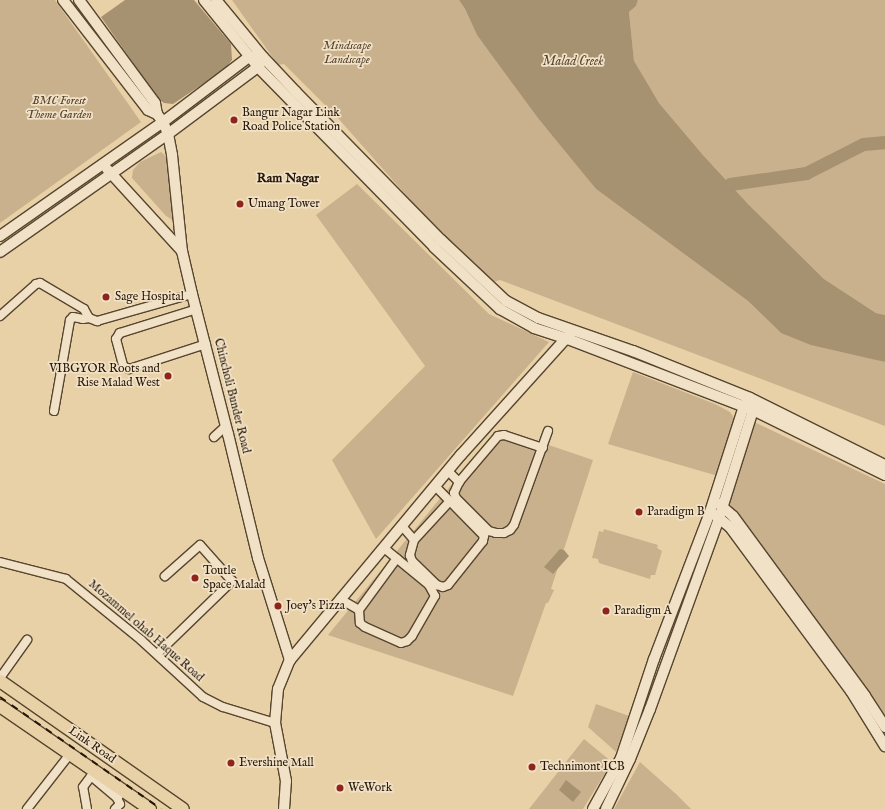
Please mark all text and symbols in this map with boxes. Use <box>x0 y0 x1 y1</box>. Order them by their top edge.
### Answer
park label: Mindscape Landscape <box>323 39 371 67</box>
water label: Malad Creek <box>542 54 604 70</box>
park label: BMC Forest Theme Garden <box>26 94 92 122</box>
place label: Bangur Nagar Link Road Police Station <box>242 106 340 134</box>
marker: Bangur Nagar Link Road Police Station <box>229 115 239 125</box>
district label: Ram Nagar <box>257 171 319 187</box>
place label: Umang Tower <box>248 197 320 211</box>
marker: Umang Tower <box>235 199 245 209</box>
place label: Sage Hospital <box>115 290 184 304</box>
marker: Sage Hospital <box>100 291 112 303</box>
street label: Chincholi Bunder Road <box>211 337 253 455</box>
place label: VIBGYOR Roots and Rise Malad West <box>49 362 160 390</box>
marker: VIBGYOR Roots and Rise Malad West <box>163 371 173 381</box>
place label: Paradigm B <box>647 505 705 519</box>
marker: Paradigm B <box>634 507 644 517</box>
place label: Toutle Space Malad <box>203 564 265 592</box>
marker: Toutle Space Malad <box>190 573 200 583</box>
street label: Mozammel ohab Haque Road <box>85 577 207 685</box>
place label: Joey's Pizza <box>286 599 345 613</box>
marker: Joey's Pizza <box>273 601 283 611</box>
place label: Paradigm A <box>614 604 672 618</box>
marker: Paradigm A <box>601 606 611 616</box>
street label: Link Road <box>66 724 118 766</box>
place label: Evershine Mall <box>239 756 314 770</box>
marker: Evershine Mall <box>226 758 236 768</box>
place label: Technimont ICB <box>540 760 625 774</box>
marker: Technimont ICB <box>527 762 537 772</box>
place label: WeWork <box>348 781 392 795</box>
marker: WeWork <box>335 783 345 793</box>

